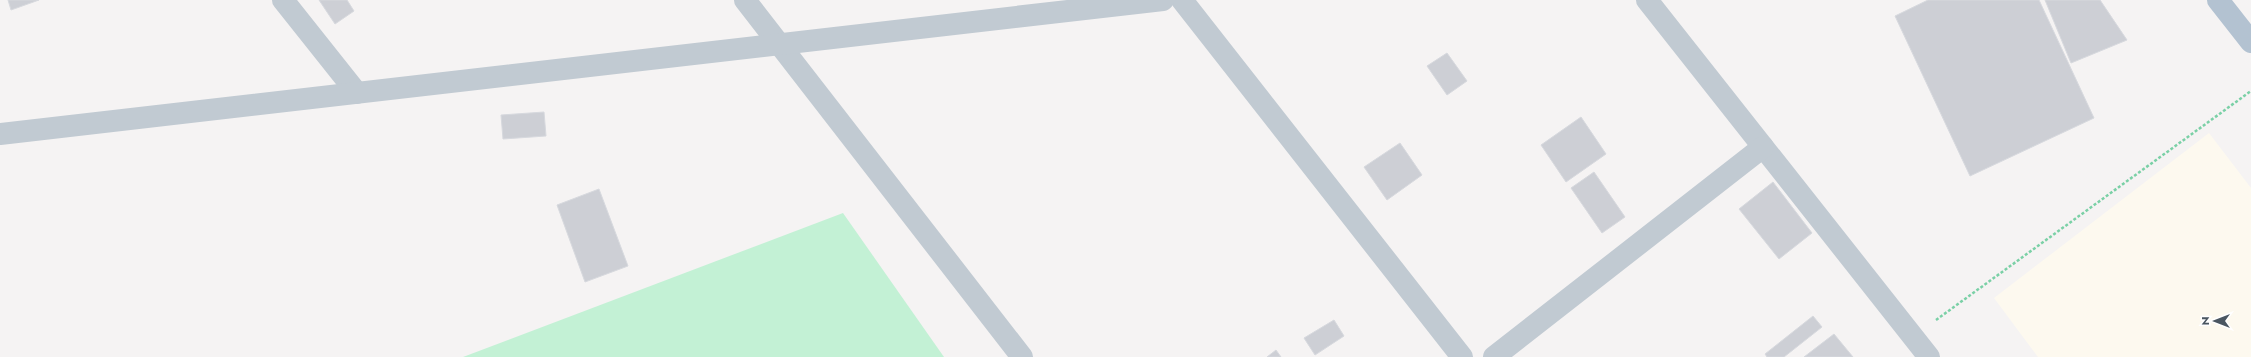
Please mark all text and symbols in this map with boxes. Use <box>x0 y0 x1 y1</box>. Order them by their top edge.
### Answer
north arrow <box>2195 301 2235 341</box>
text: N <box>2197 317 2213 325</box>

